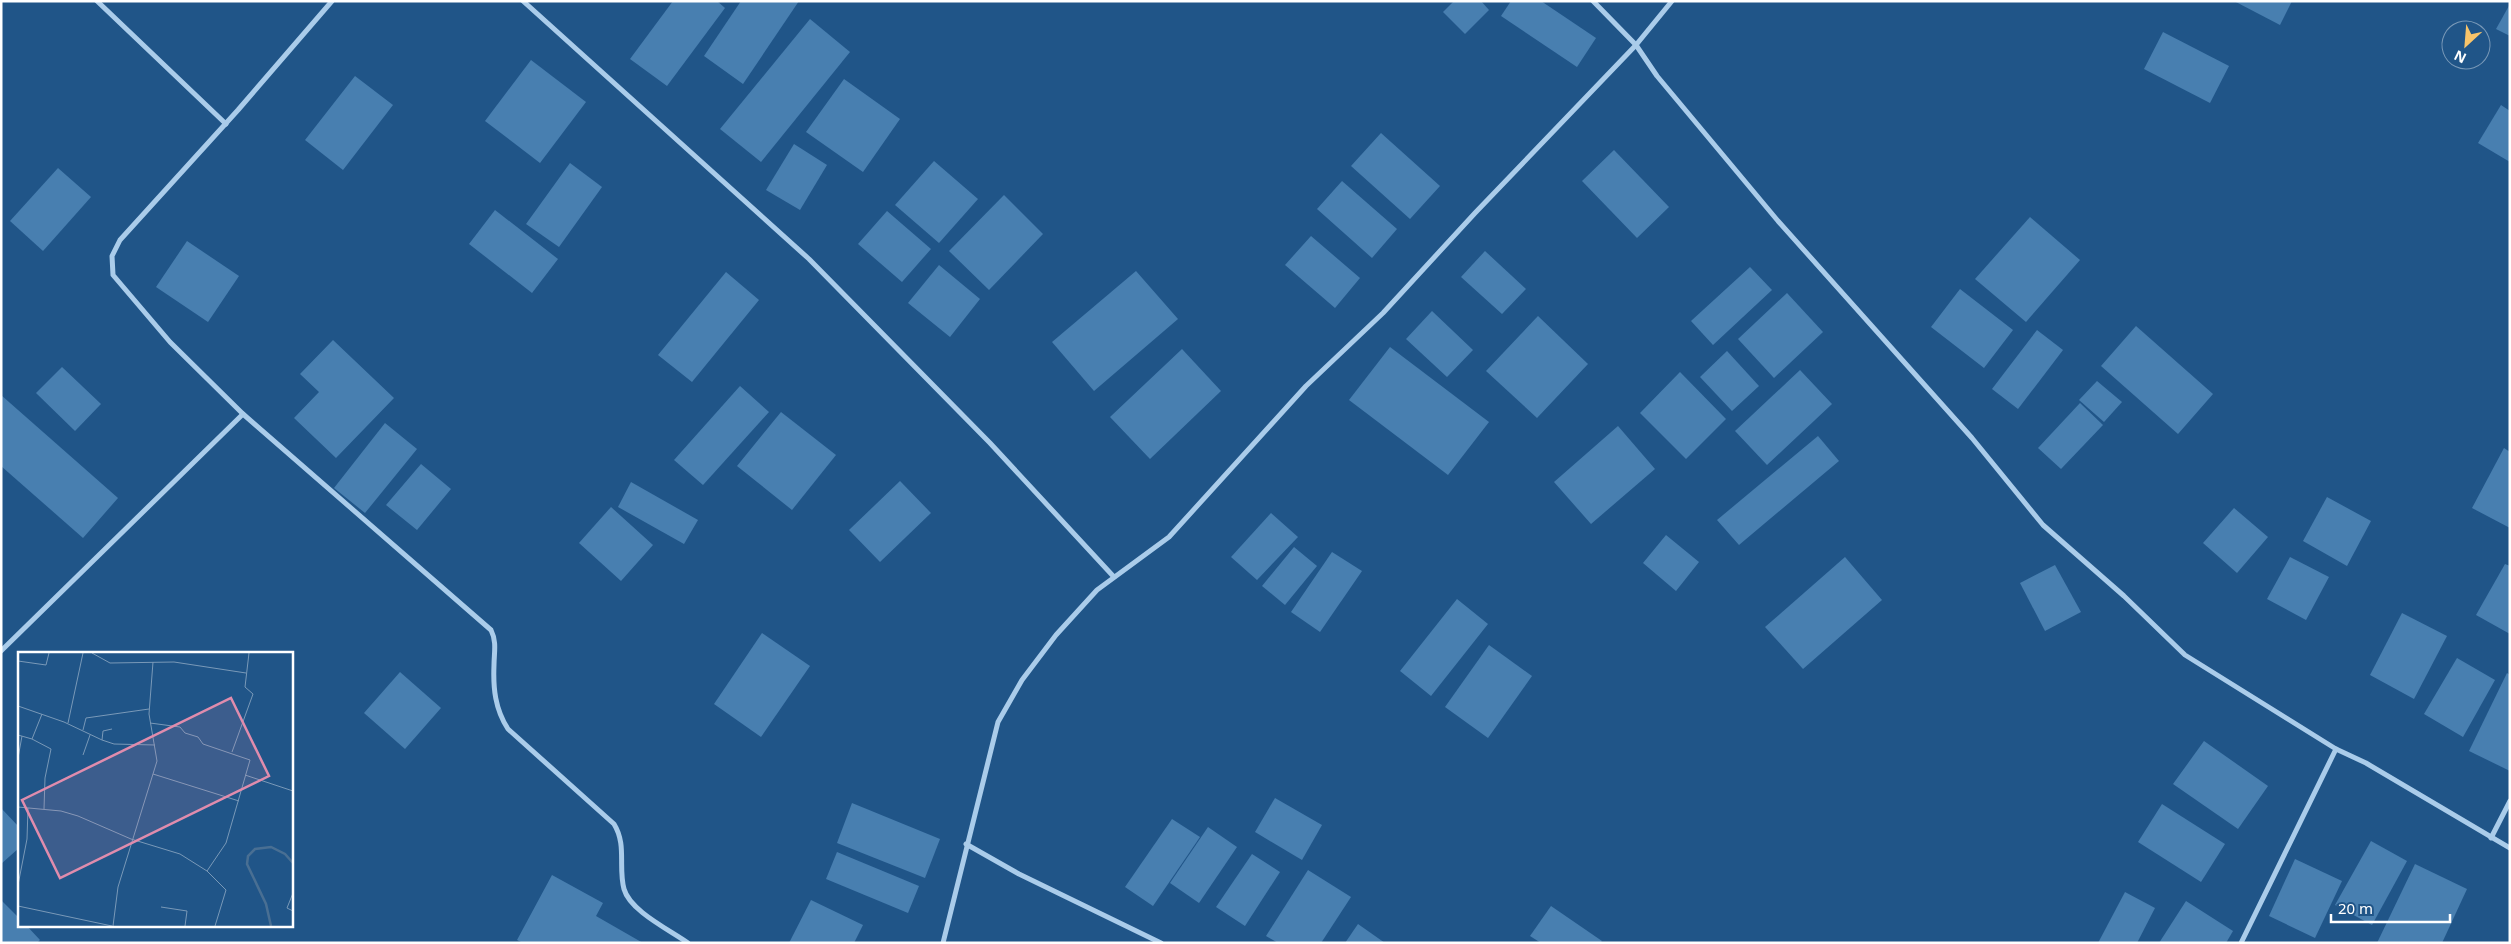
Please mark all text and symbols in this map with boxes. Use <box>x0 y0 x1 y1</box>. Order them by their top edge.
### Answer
north arrow <box>2441 20 2491 70</box>
text: N <box>2451 46 2469 68</box>
inset map <box>18 652 292 926</box>
scale bar <box>2331 892 2450 924</box>
text: 20 m <box>2338 898 2373 918</box>

